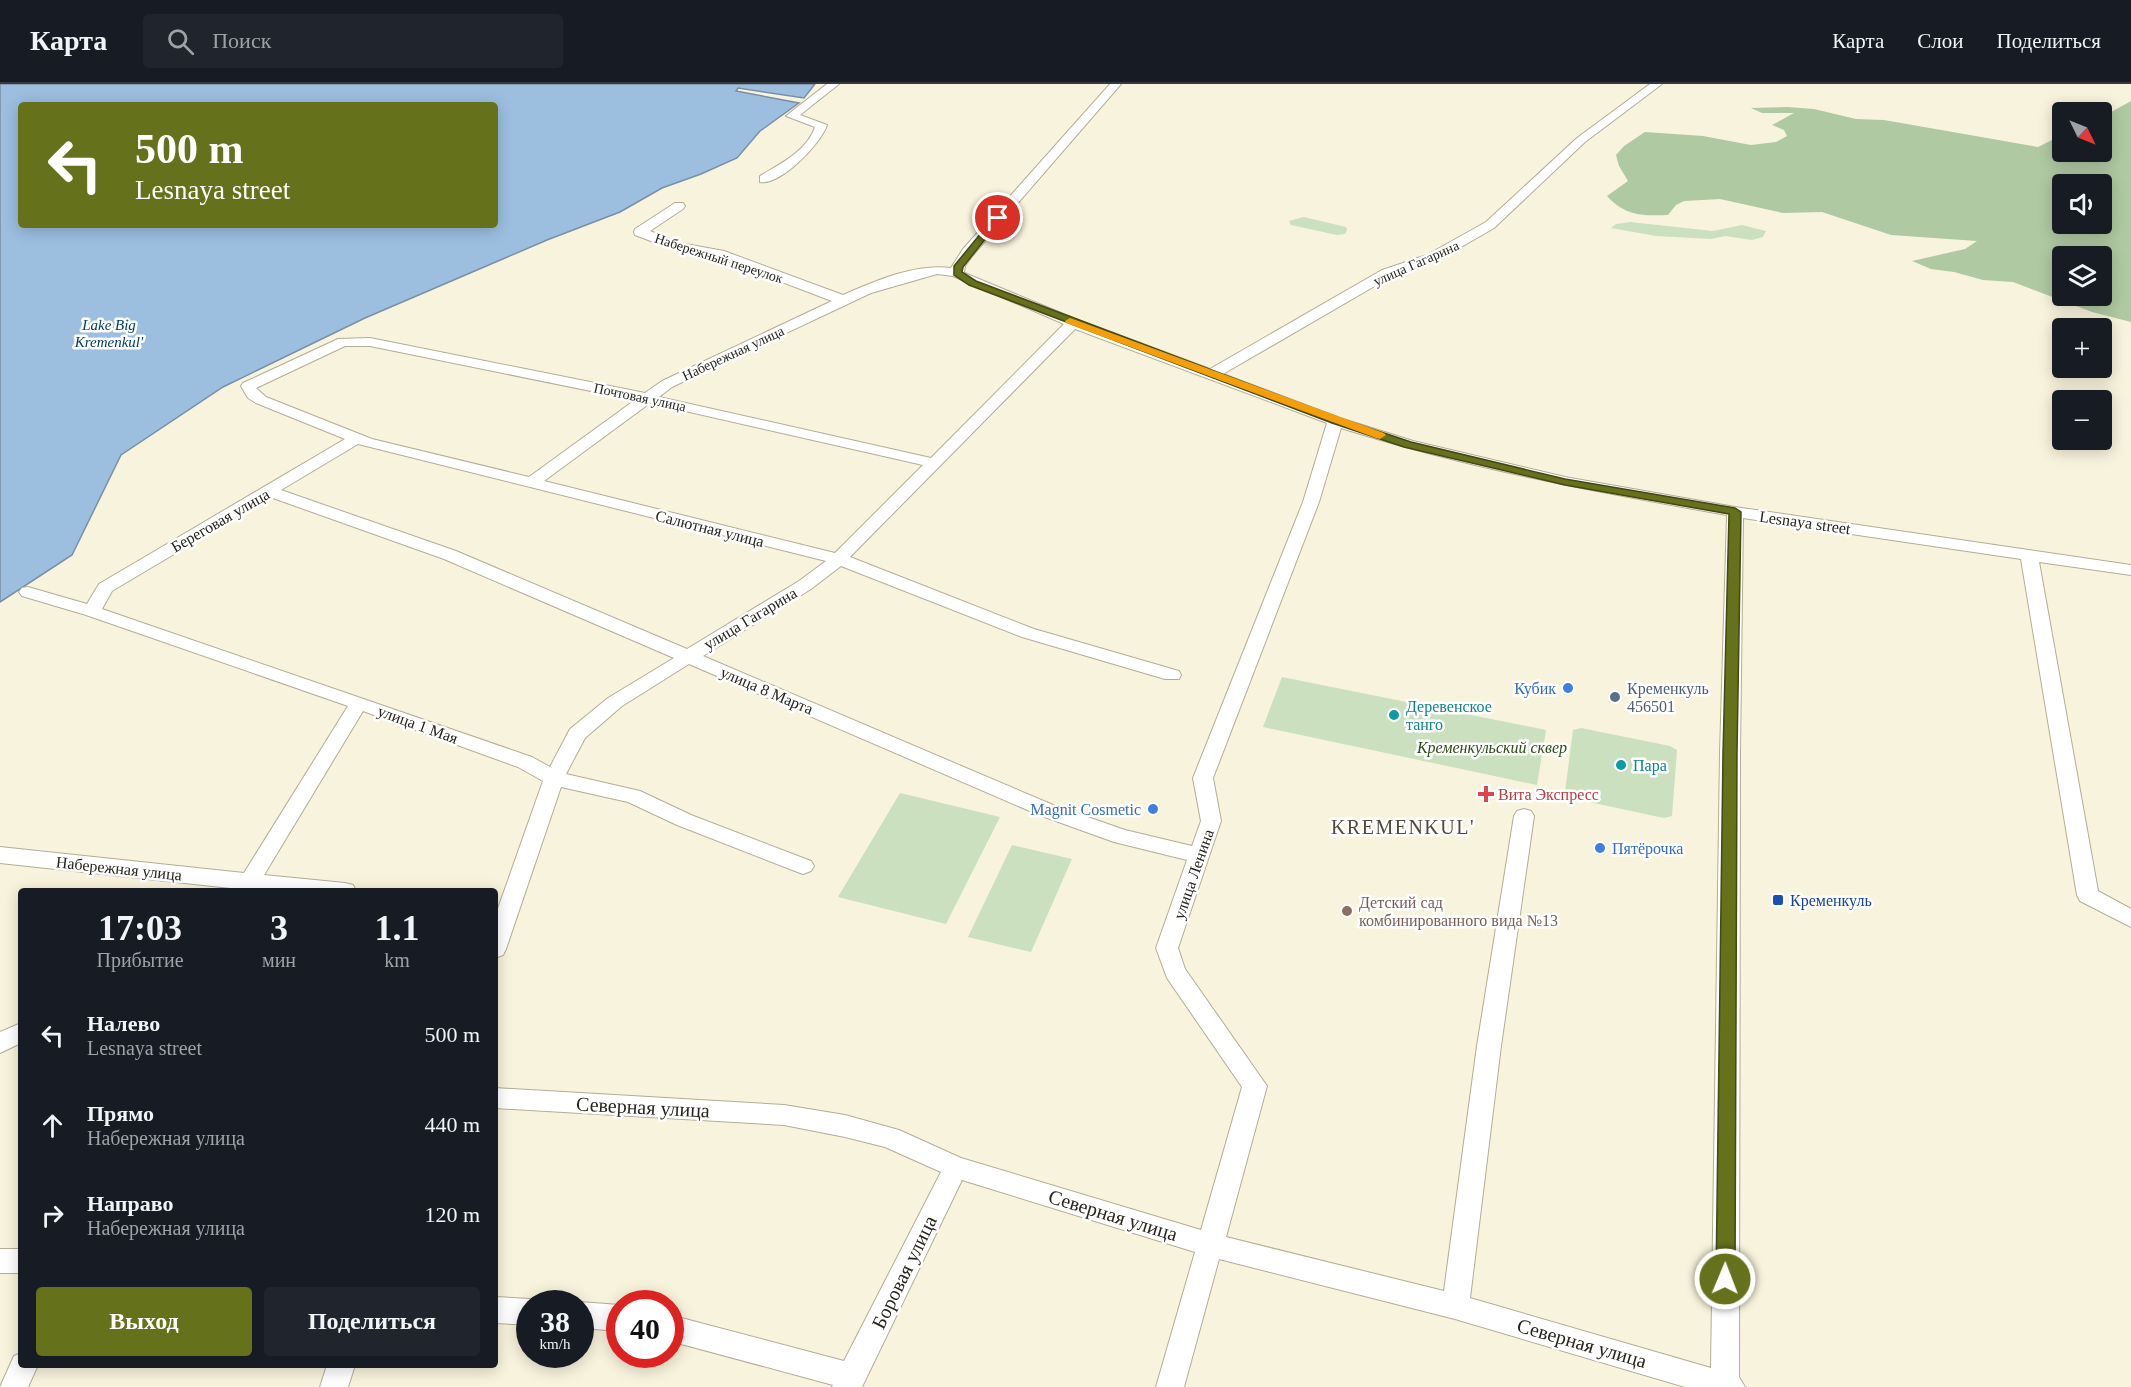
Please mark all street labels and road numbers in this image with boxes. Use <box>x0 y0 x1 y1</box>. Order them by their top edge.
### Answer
street label: Набережный переулок <box>653 231 785 286</box>
street label: улица Гагарина <box>1371 238 1462 289</box>
street label: Набережная улица <box>680 323 787 384</box>
street label: Почтовая улица <box>592 380 688 415</box>
street label: Береговая улица <box>168 485 273 556</box>
street label: Салютная улица <box>654 507 766 551</box>
street label: Lesnaya street <box>1758 508 1852 538</box>
street label: улица Гагарина <box>701 584 800 654</box>
street label: улица 8 Марта <box>718 663 816 719</box>
street label: улица 1 Мая <box>375 702 461 748</box>
street label: улица Ленина <box>1170 827 1218 922</box>
street label: Набережная улица <box>55 853 183 885</box>
street label: Северная улица <box>576 1093 711 1122</box>
street label: Северная улица <box>1046 1185 1180 1246</box>
street label: Боровая улица <box>867 1212 942 1333</box>
street label: Северная улица <box>1514 1314 1649 1373</box>

